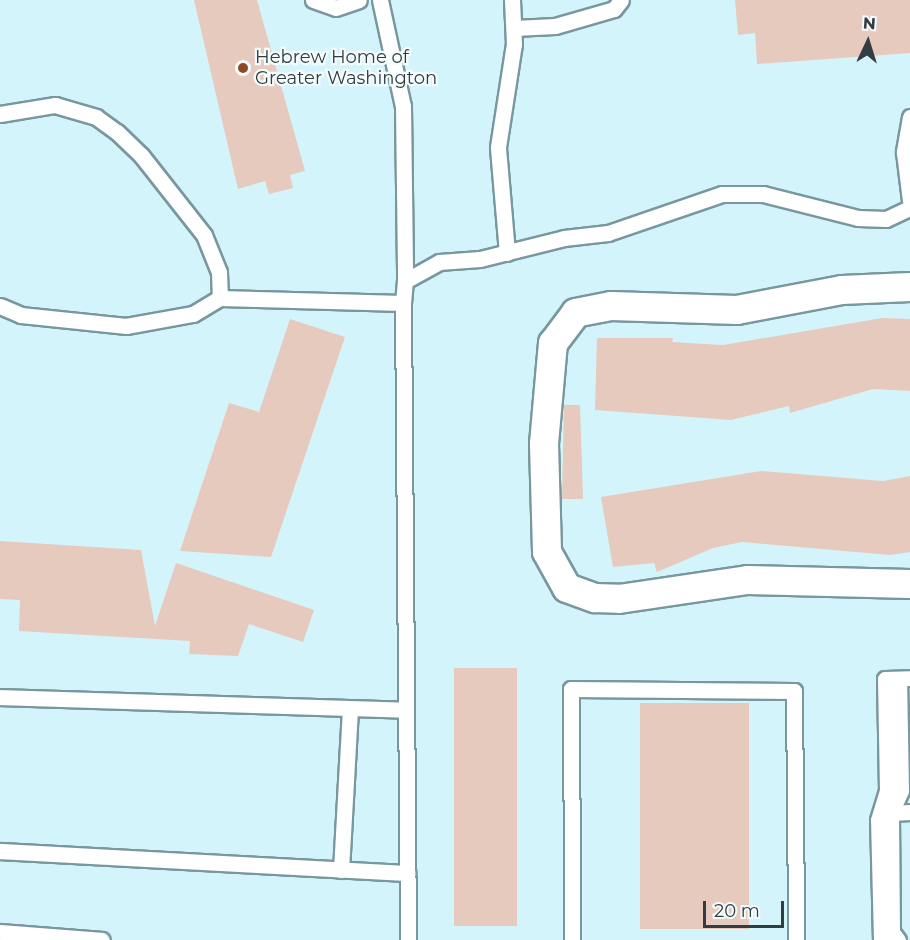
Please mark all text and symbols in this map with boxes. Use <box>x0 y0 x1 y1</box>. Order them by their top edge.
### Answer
north arrow <box>838 12 898 72</box>
text: N <box>862 14 876 33</box>
place label: Hebrew Home of Greater Washington <box>255 47 437 90</box>
marker: Hebrew Home of Greater Washington <box>236 61 250 75</box>
scale bar <box>706 889 787 927</box>
text: 20 m <box>714 900 760 922</box>

